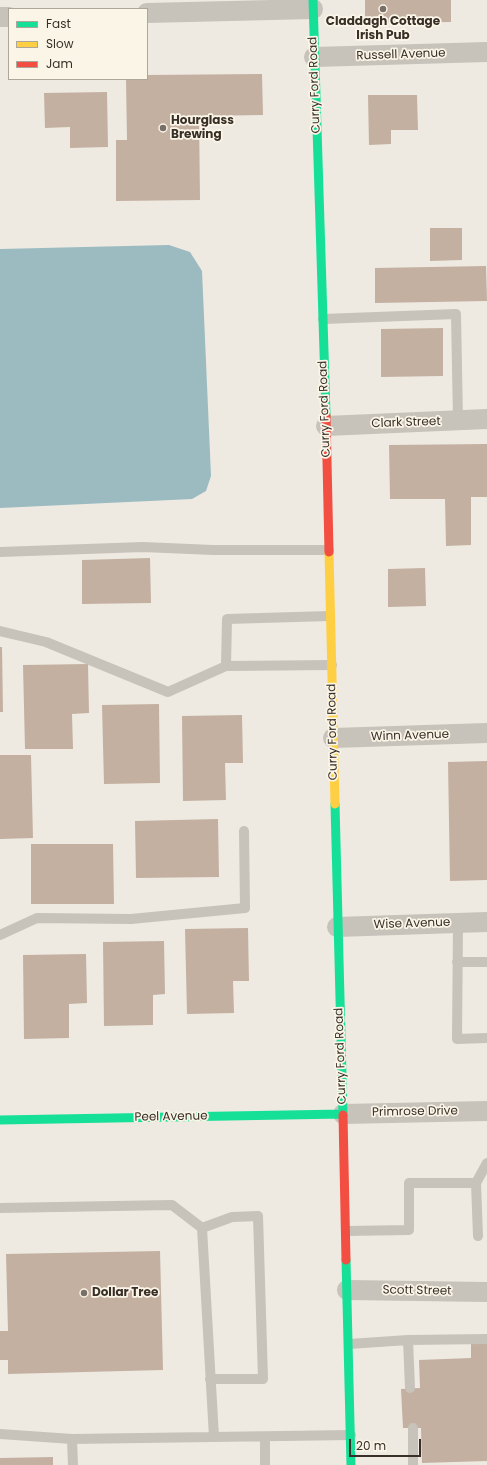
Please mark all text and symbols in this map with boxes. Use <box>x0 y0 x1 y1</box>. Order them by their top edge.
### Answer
marker: Claddagh Cottage Irish Pub <box>378 4 388 14</box>
legend <box>8 8 148 80</box>
text: Fast <box>46 15 71 32</box>
place label: Claddagh Cottage Irish Pub <box>326 15 440 43</box>
text: Slow <box>46 35 74 52</box>
street label: Curry Ford Road <box>306 36 324 134</box>
street label: Russell Avenue <box>356 46 446 64</box>
text: Jam <box>46 55 73 72</box>
place label: Hourglass Brewing <box>171 114 234 142</box>
marker: Hourglass Brewing <box>158 123 168 133</box>
street label: Curry Ford Road <box>316 360 334 458</box>
street label: Clark Street <box>371 415 441 431</box>
street label: Curry Ford Road <box>325 684 341 780</box>
street label: Winn Avenue <box>371 727 449 745</box>
street label: Wise Avenue <box>373 915 451 933</box>
street label: Curry Ford Road <box>332 1007 350 1105</box>
street label: Primrose Drive <box>372 1104 458 1120</box>
street label: Peel Avenue <box>134 1109 208 1125</box>
street label: Scott Street <box>382 1283 452 1299</box>
place label: Dollar Tree <box>92 1286 158 1300</box>
marker: Dollar Tree <box>79 1288 89 1298</box>
scale bar <box>351 1431 423 1457</box>
text: 20 m <box>356 1437 386 1454</box>

